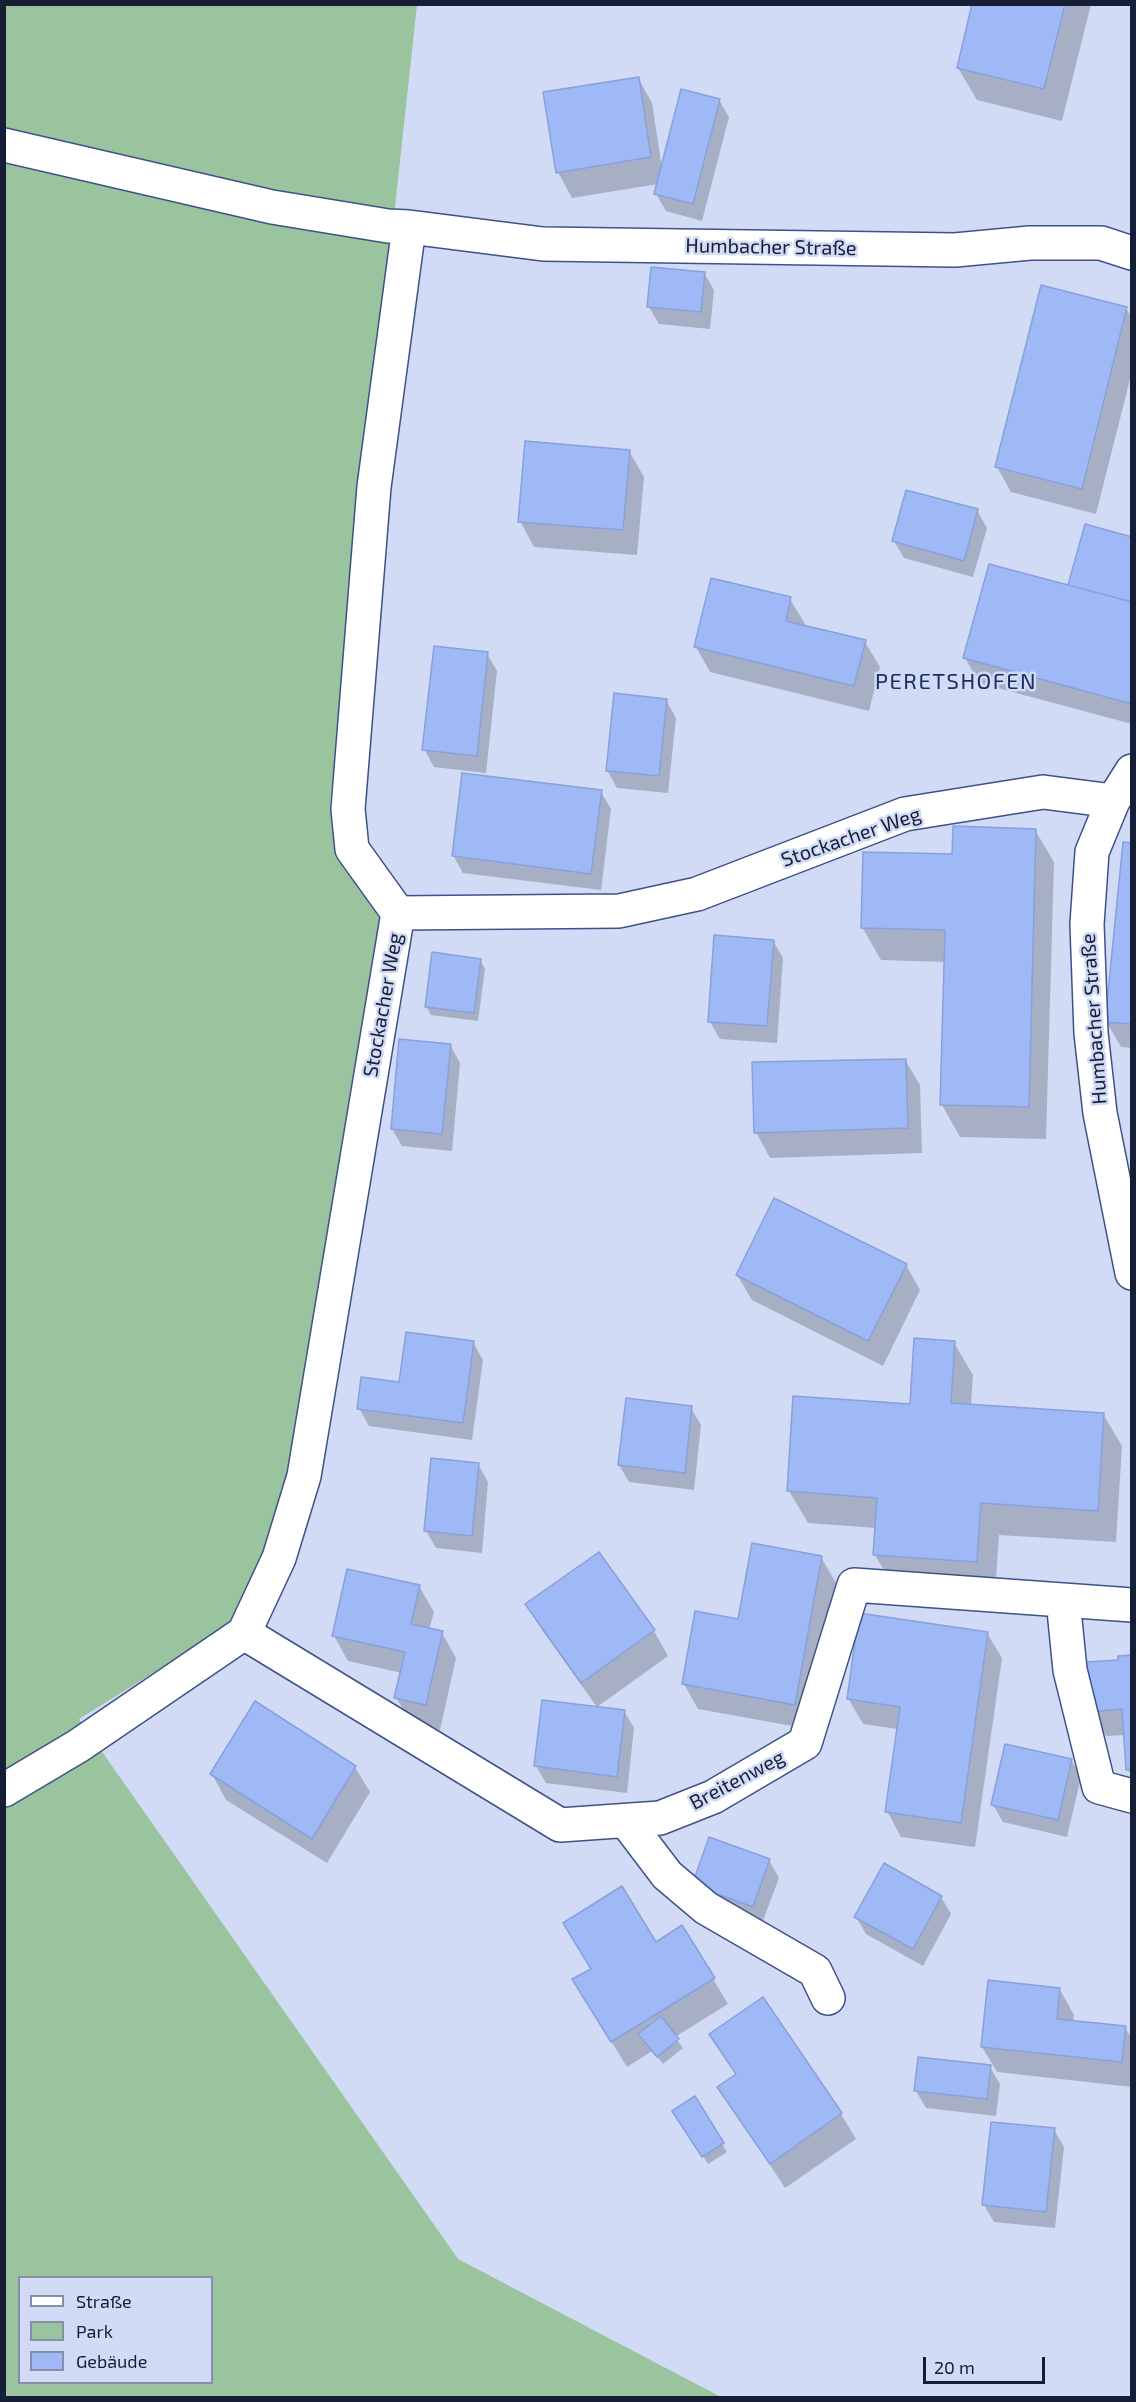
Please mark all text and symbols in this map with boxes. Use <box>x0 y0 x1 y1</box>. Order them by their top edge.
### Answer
street label: Humbacher Straße <box>685 234 857 260</box>
district label: PERETSHOFEN <box>875 669 1037 695</box>
street label: Stockacher Weg <box>778 802 924 872</box>
street label: Stockacher Weg <box>358 931 408 1079</box>
street label: Humbacher Straße <box>1076 933 1112 1105</box>
street label: Breitenweg <box>685 1745 789 1815</box>
legend <box>18 2276 213 2384</box>
text: Straße <box>76 2290 132 2312</box>
text: Park <box>76 2320 113 2342</box>
scale bar <box>926 2345 1048 2383</box>
text: Gebäude <box>76 2350 147 2372</box>
text: 20 m <box>934 2356 975 2378</box>

